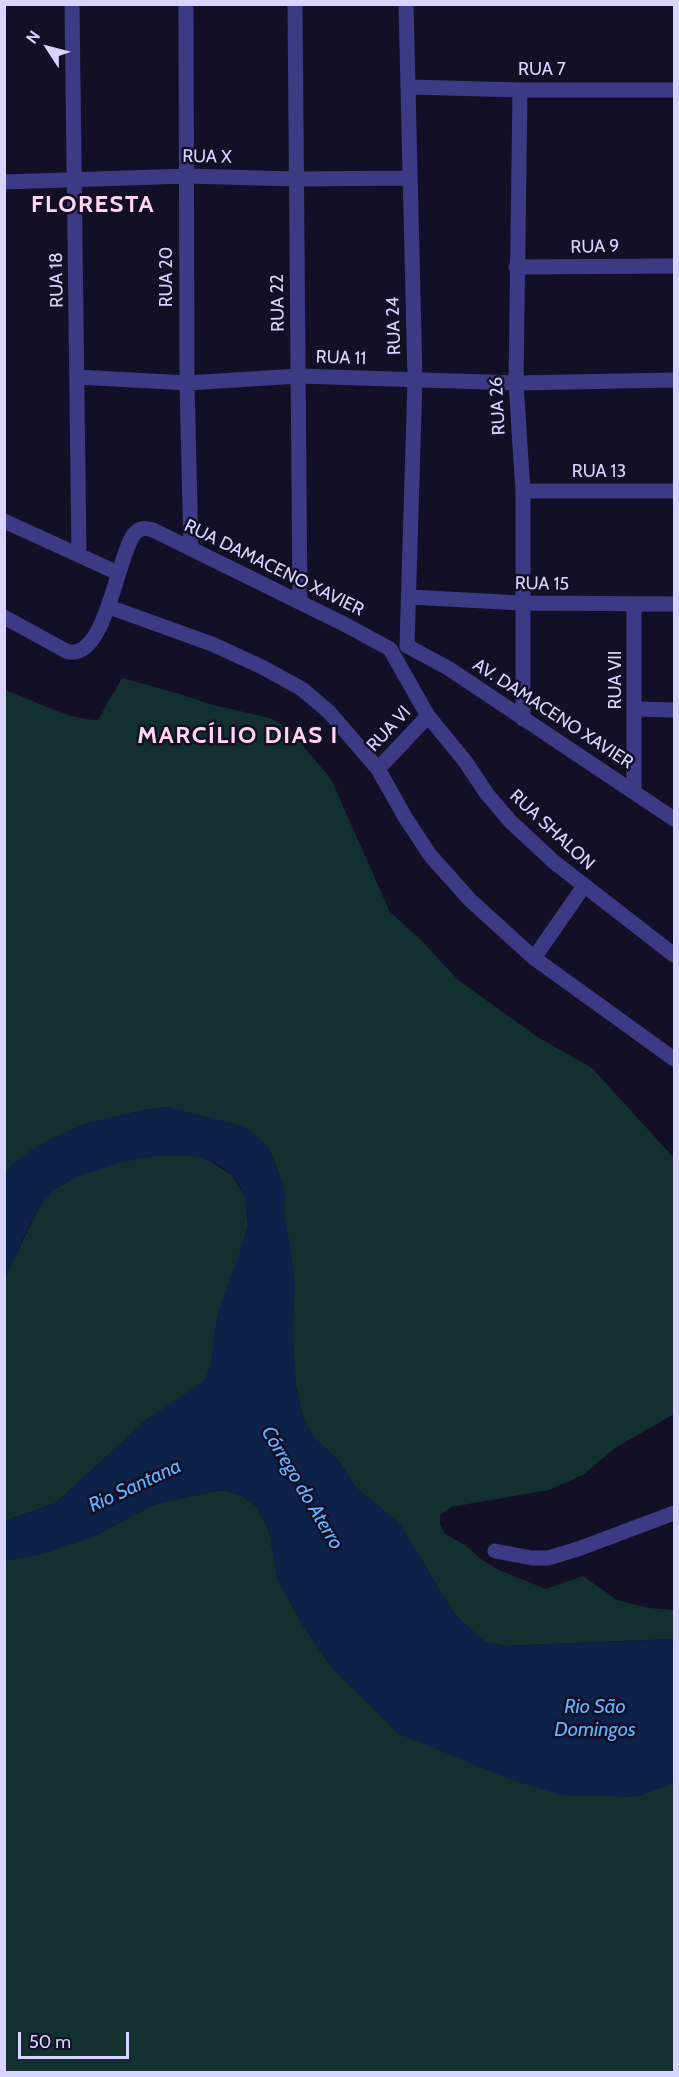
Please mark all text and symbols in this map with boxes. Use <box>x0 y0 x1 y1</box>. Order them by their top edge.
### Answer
north arrow <box>18 18 78 78</box>
text: N <box>22 27 44 47</box>
street label: RUA 7 <box>518 59 566 81</box>
street label: RUA X <box>182 146 232 168</box>
district label: FLORESTA <box>31 191 155 219</box>
street label: RUA 9 <box>570 236 620 258</box>
street label: RUA 20 <box>156 247 178 307</box>
street label: RUA 18 <box>46 252 68 308</box>
street label: RUA 22 <box>267 274 289 332</box>
street label: RUA 24 <box>382 296 406 356</box>
street label: RUA 11 <box>315 346 367 370</box>
street label: RUA 26 <box>486 376 510 436</box>
street label: RUA 13 <box>572 461 626 483</box>
street label: RUA DAMACENO XAVIER <box>181 515 367 621</box>
street label: RUA 15 <box>515 573 569 595</box>
street label: RUA VII <box>605 651 627 709</box>
street label: AV. DAMACENO XAVIER <box>469 654 637 774</box>
street label: RUA VI <box>363 702 415 756</box>
district label: MARCÍLIO DIAS I <box>137 722 339 750</box>
street label: RUA SHALON <box>505 785 599 875</box>
water label: Córrego do Aterro <box>256 1422 348 1554</box>
water label: Rio Santana <box>85 1454 185 1518</box>
water label: Rio São Domingos <box>554 1695 636 1742</box>
scale bar <box>21 2020 132 2058</box>
text: 50 m <box>29 2031 71 2053</box>

